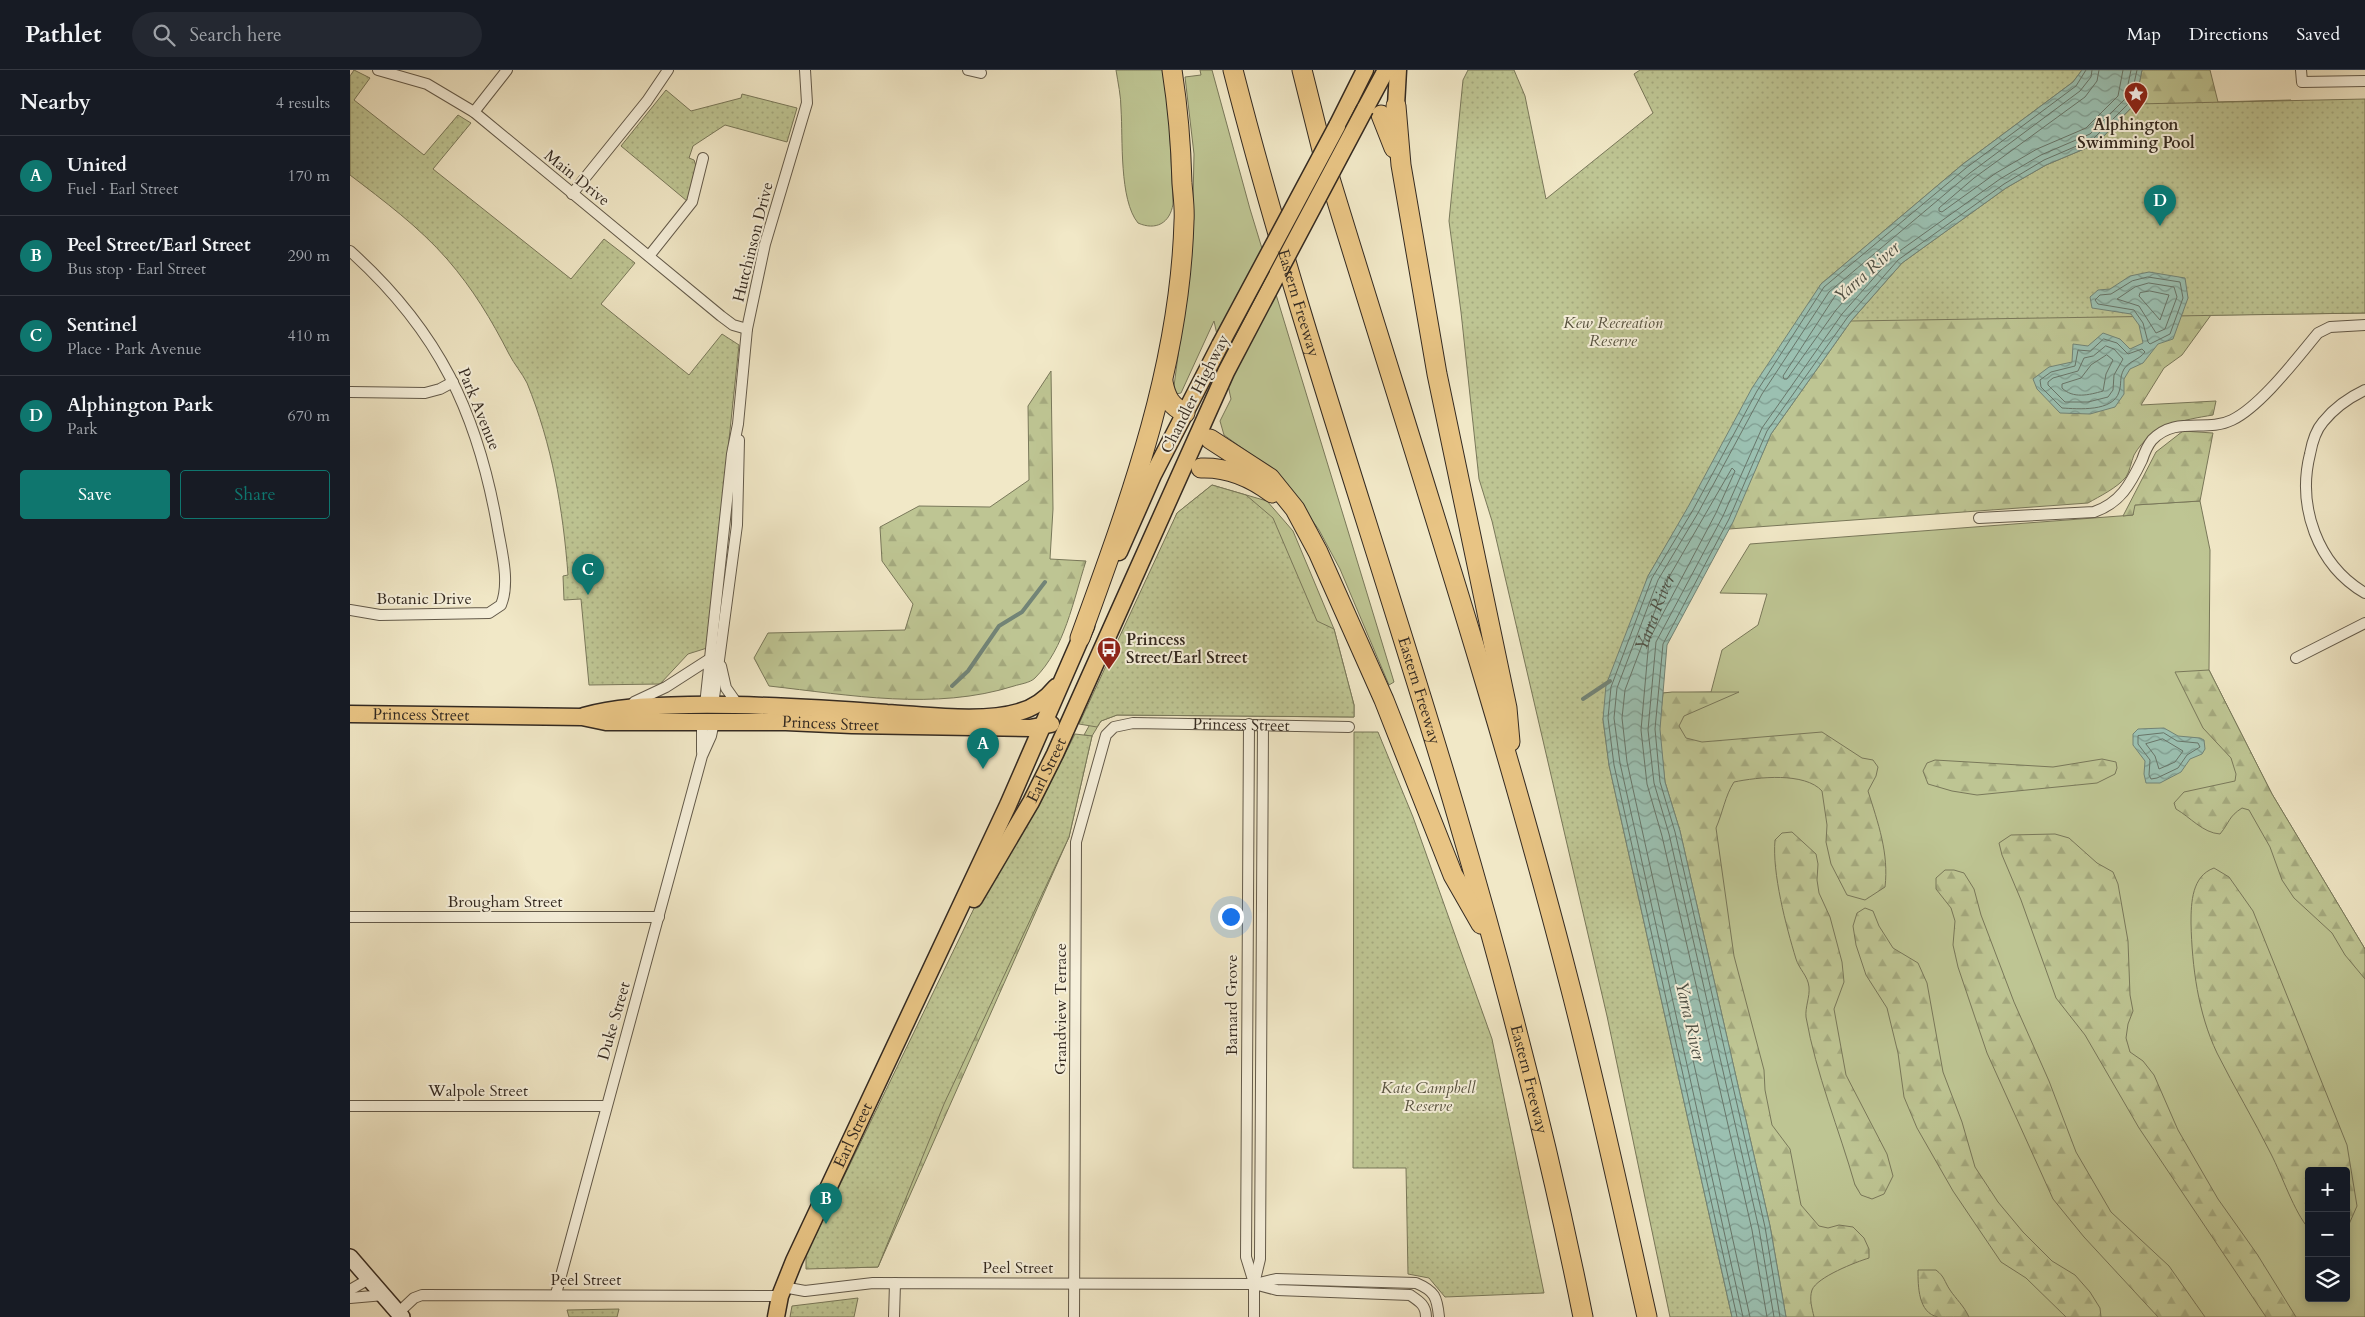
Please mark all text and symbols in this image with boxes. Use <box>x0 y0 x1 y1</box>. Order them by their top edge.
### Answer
search box <box>132 12 482 57</box>
text: Pathlet <box>25 18 102 51</box>
icon: search <box>150 21 178 49</box>
text: Search here <box>190 22 282 48</box>
text: Map <box>2127 22 2161 47</box>
text: Directions <box>2189 22 2268 47</box>
text: Saved <box>2296 22 2340 47</box>
place icon: Alphington Swimming Pool <box>2123 81 2149 115</box>
text: Nearby <box>20 88 91 117</box>
text: 4 results <box>276 92 330 114</box>
place label: Alphington Swimming Pool <box>2077 114 2195 154</box>
street label: Main Drive <box>540 145 614 211</box>
text: United <box>67 152 127 178</box>
text: A <box>30 165 42 187</box>
text: 170 m <box>288 165 330 187</box>
text: Fuel · Earl Street <box>67 178 178 200</box>
street label: Hutchinson Drive <box>727 180 779 304</box>
pin: D <box>2144 185 2176 226</box>
text: Peel Street/Earl Street <box>67 232 251 258</box>
water label: Yarra River <box>1828 235 1906 308</box>
text: B <box>30 245 42 267</box>
text: 290 m <box>288 245 330 267</box>
street label: Eastern Freeway <box>1272 246 1325 360</box>
text: Bus stop · Earl Street <box>67 258 206 280</box>
text: Sentinel <box>67 312 137 338</box>
park label: Kew Recreation Reserve <box>1563 312 1663 352</box>
text: C <box>30 325 42 347</box>
text: 410 m <box>288 325 330 347</box>
street label: Chandler Highway <box>1156 330 1235 457</box>
text: Place · Park Avenue <box>67 338 202 360</box>
street label: Park Avenue <box>453 365 505 453</box>
text: Alphington Park <box>67 392 213 418</box>
text: D <box>29 405 43 427</box>
text: 670 m <box>288 405 330 427</box>
text: Park <box>67 418 98 440</box>
button: Save <box>20 470 170 519</box>
button: Share <box>180 470 330 519</box>
pin: C <box>572 554 604 595</box>
water label: Yarra River <box>1628 568 1682 655</box>
street label: Botanic Drive <box>376 588 472 610</box>
place label: Princess Street/Earl Street <box>1126 629 1248 669</box>
street label: Eastern Freeway <box>1392 634 1446 748</box>
bus stop icon: Princess Street/Earl Street <box>1096 636 1122 670</box>
street label: Princess Street <box>372 703 470 727</box>
street label: Princess Street <box>781 711 879 736</box>
street label: Princess Street <box>1192 713 1290 737</box>
pin: A <box>967 728 999 769</box>
street label: Earl Street <box>1021 734 1072 806</box>
street label: Brougham Street <box>447 891 563 913</box>
your location <box>1218 904 1244 930</box>
street label: Grandview Terrace <box>1050 943 1072 1075</box>
street label: Barnard Grove <box>1221 955 1243 1055</box>
street label: Duke Street <box>592 979 636 1063</box>
water label: Yarra River <box>1669 979 1712 1064</box>
street label: Eastern Freeway <box>1505 1023 1553 1136</box>
park label: Kate Campbell Reserve <box>1381 1077 1476 1117</box>
street label: Walpole Street <box>427 1080 528 1102</box>
street label: Earl Street <box>828 1099 878 1171</box>
map controls <box>2305 1167 2350 1302</box>
button: + <box>2305 1167 2350 1212</box>
pin: B <box>810 1183 842 1224</box>
button: − <box>2305 1212 2350 1257</box>
street label: Peel Street <box>983 1257 1053 1279</box>
button: layers <box>2305 1257 2350 1302</box>
street label: Peel Street <box>551 1269 621 1291</box>

